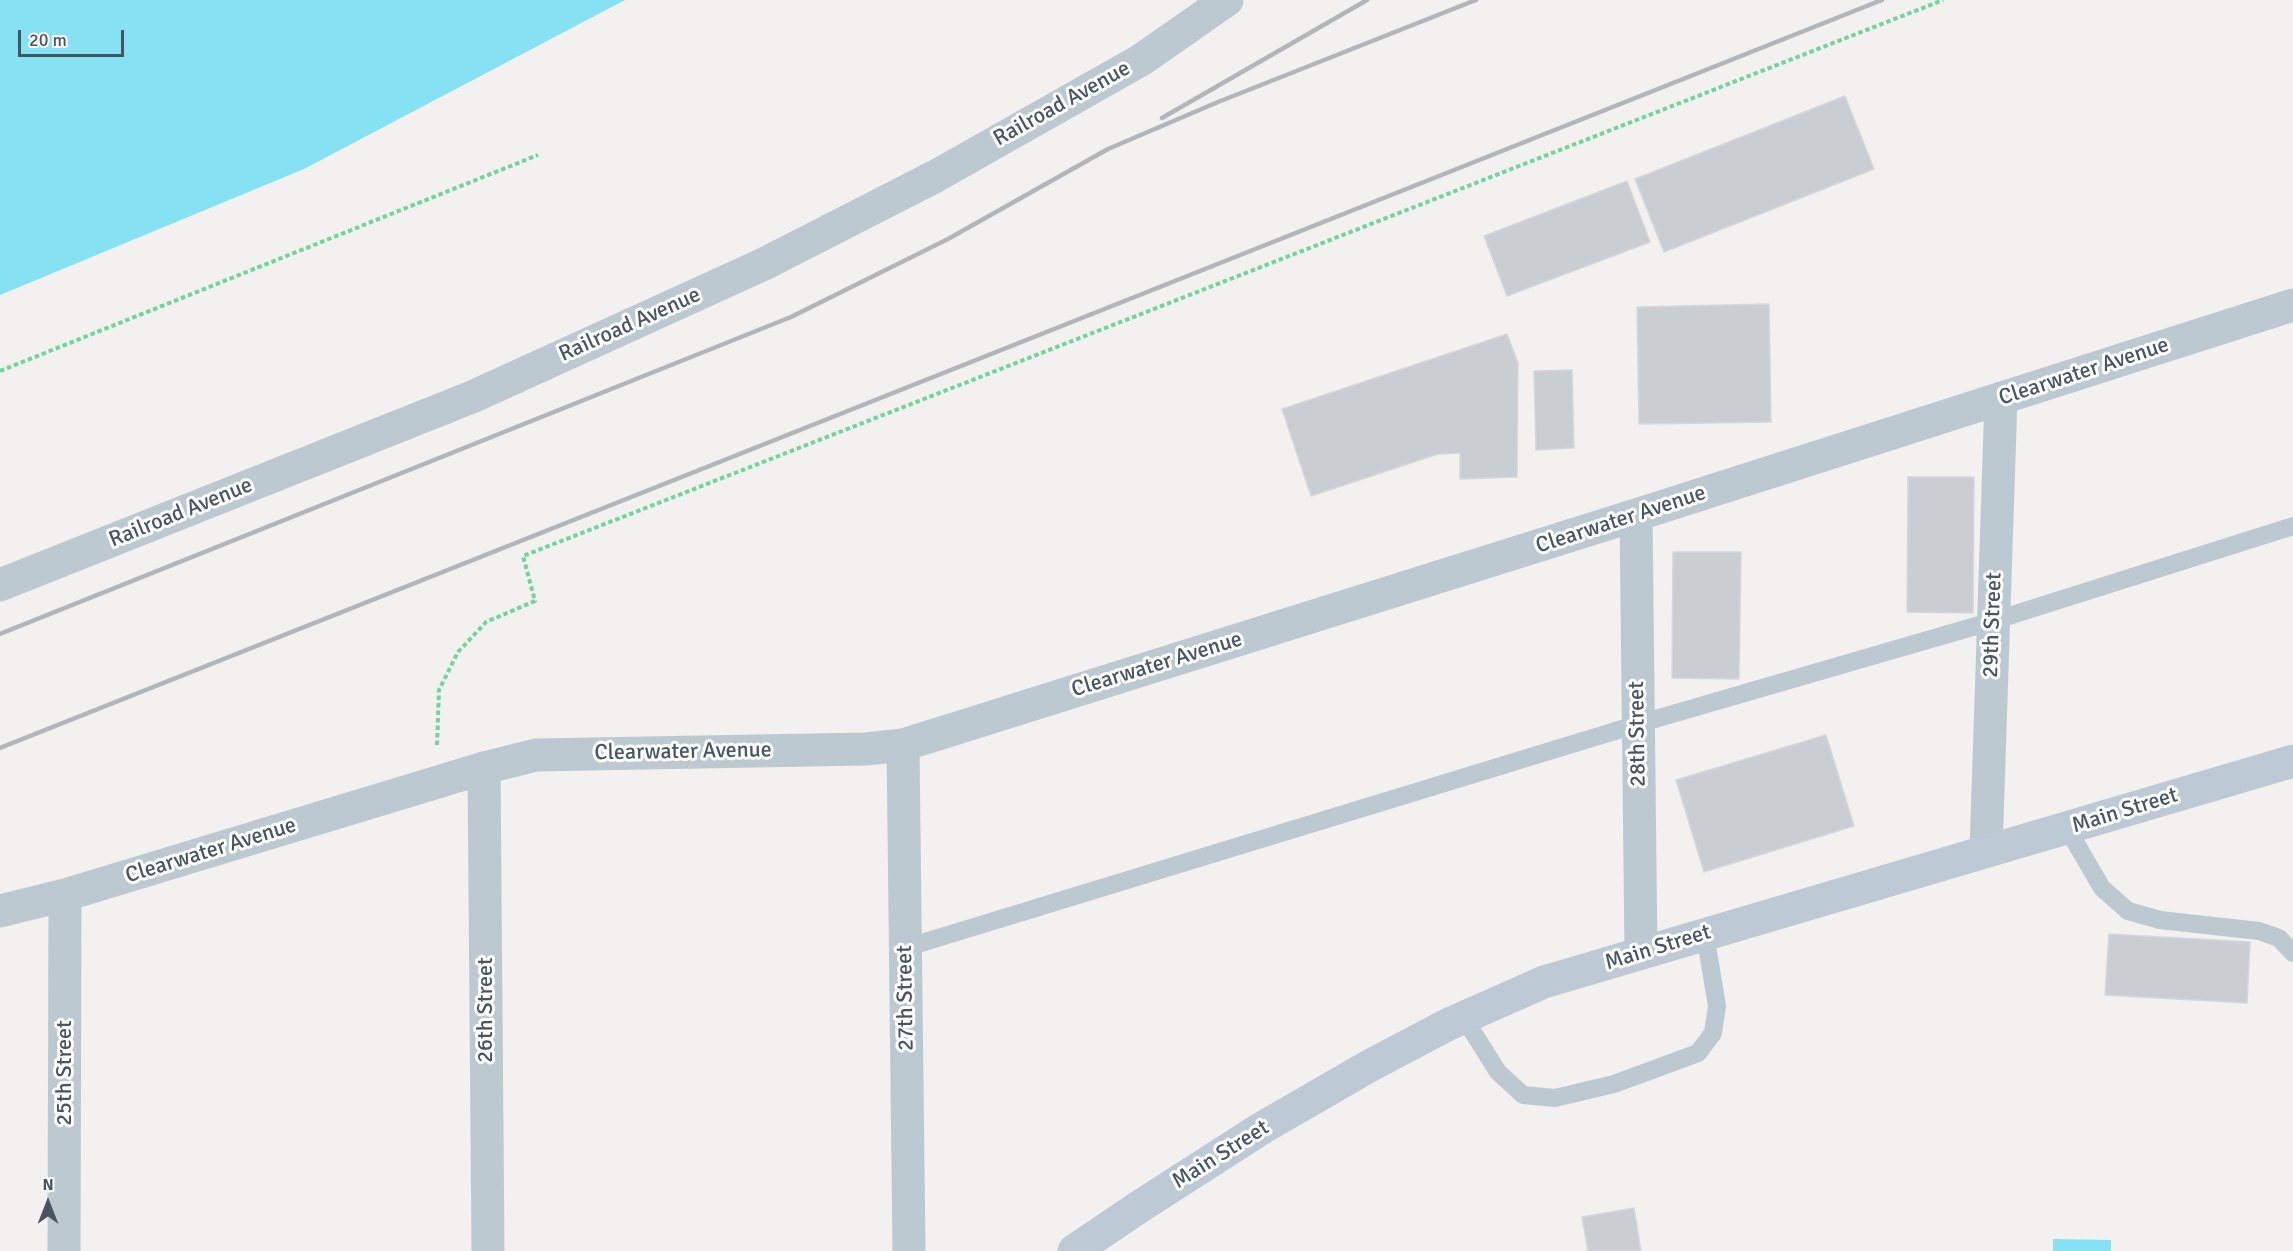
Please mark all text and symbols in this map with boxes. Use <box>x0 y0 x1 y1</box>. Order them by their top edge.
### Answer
scale bar <box>21 18 128 56</box>
text: 20 m <box>29 29 67 51</box>
street label: Railroad Avenue <box>989 56 1135 152</box>
street label: Railroad Avenue <box>555 282 705 368</box>
street label: Clearwater Avenue <box>1996 332 2172 412</box>
street label: Railroad Avenue <box>106 472 256 554</box>
street label: Clearwater Avenue <box>1533 480 1709 560</box>
street label: 29th Street <box>1978 572 2008 678</box>
street label: Clearwater Avenue <box>1068 626 1246 704</box>
street label: 28th Street <box>1624 681 1652 787</box>
street label: Clearwater Avenue <box>594 737 772 767</box>
street label: Main Street <box>2069 782 2181 840</box>
street label: Clearwater Avenue <box>122 812 300 890</box>
street label: Main Street <box>1602 919 1714 977</box>
street label: 27th Street <box>892 945 920 1051</box>
street label: 26th Street <box>473 957 499 1063</box>
street label: 25th Street <box>52 1020 78 1126</box>
street label: Main Street <box>1168 1115 1274 1195</box>
north arrow <box>18 1173 78 1233</box>
text: N <box>42 1175 54 1195</box>

